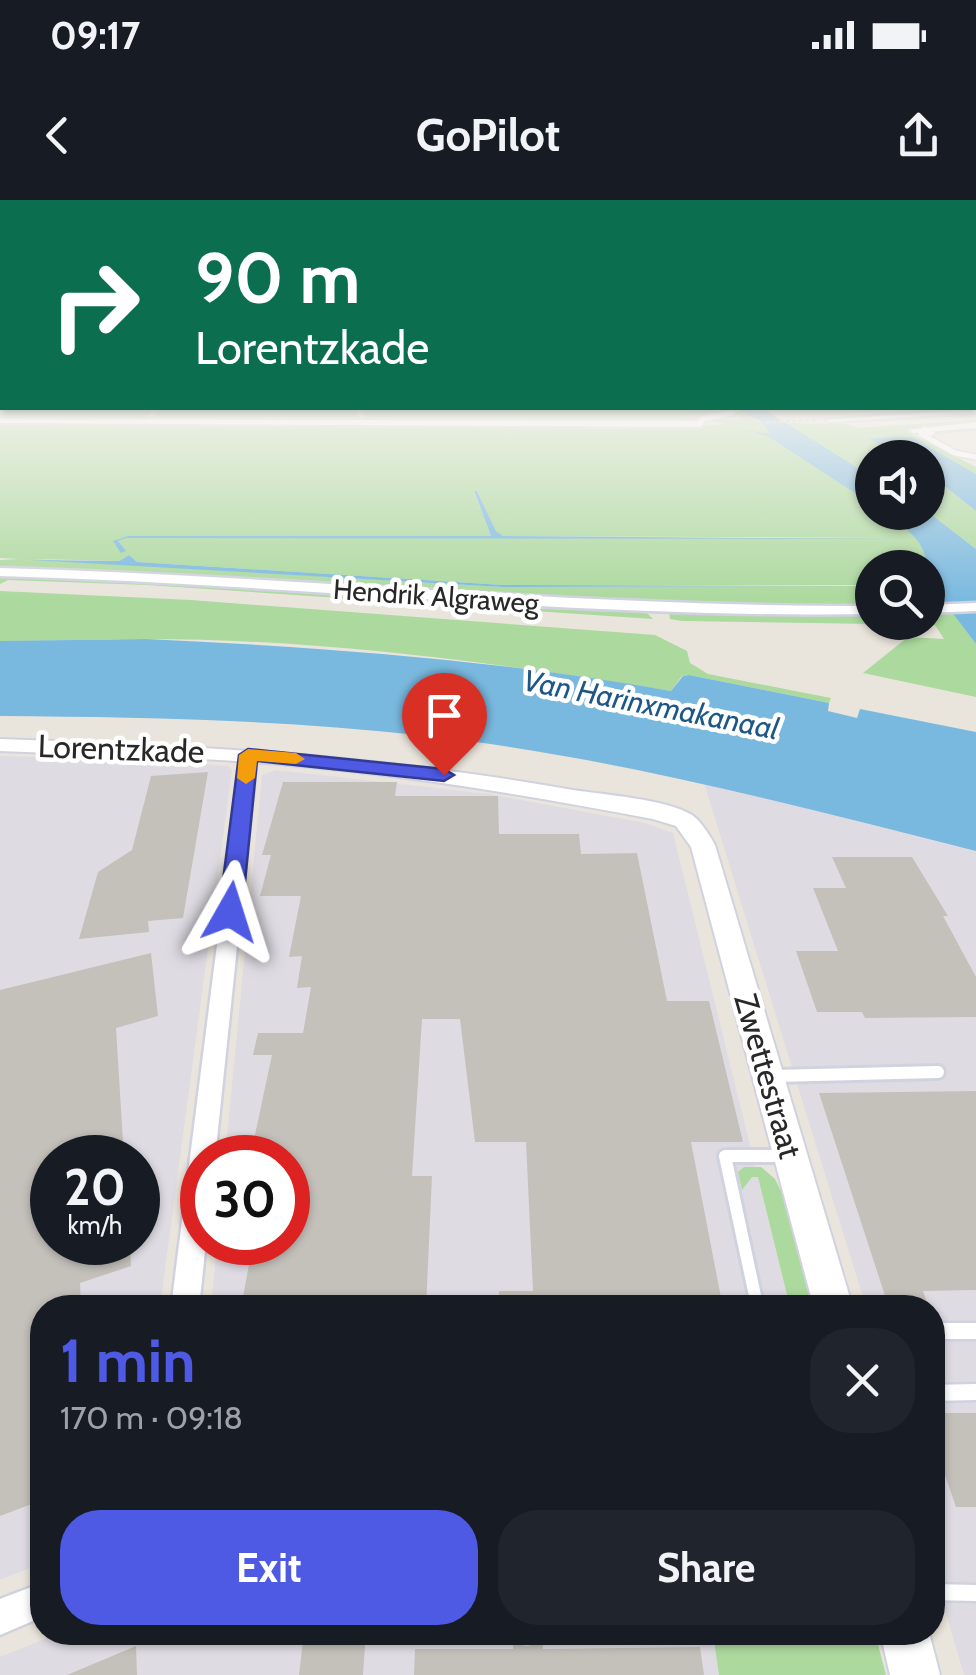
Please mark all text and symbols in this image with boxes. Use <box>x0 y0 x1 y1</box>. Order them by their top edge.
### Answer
text: 09:17 <box>50 12 140 59</box>
icon: back <box>30 108 85 163</box>
text: GoPilot <box>416 108 560 162</box>
icon: share <box>891 108 946 163</box>
text: 90 m <box>195 235 360 321</box>
icon: right <box>30 240 160 370</box>
text: Lorentzkade <box>195 321 429 375</box>
map controls <box>855 440 945 640</box>
button: sound <box>855 440 945 530</box>
button: search <box>855 550 945 640</box>
street label: Hendrik Algraweg <box>332 572 541 620</box>
water label: Van Harinxmakanaal <box>520 662 782 747</box>
pin <box>402 673 487 776</box>
icon: arrive <box>417 688 472 743</box>
street label: Lorentzkade <box>37 726 205 771</box>
position arrow <box>178 860 282 964</box>
street label: Zwettestraat <box>726 989 811 1163</box>
speed limit sign: 30 <box>180 1135 310 1265</box>
text: 20 <box>64 1157 126 1218</box>
text: km/h <box>68 1210 122 1240</box>
text: 1 min <box>60 1324 195 1397</box>
button: close <box>810 1328 915 1433</box>
text: 170 m · 09:18 <box>60 1398 243 1437</box>
button: Exit <box>60 1510 478 1625</box>
button: Share <box>498 1510 915 1625</box>

